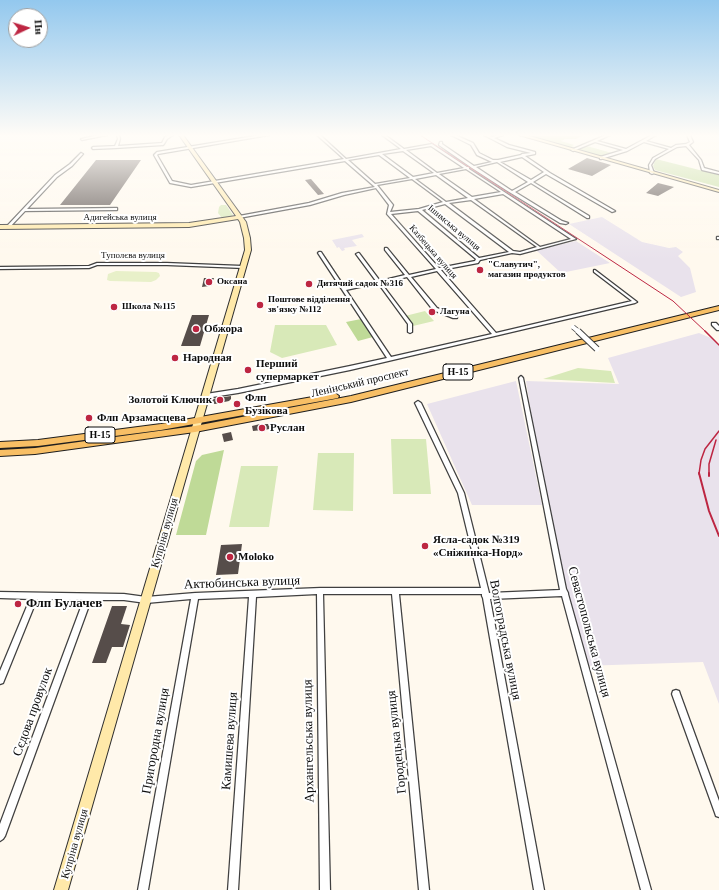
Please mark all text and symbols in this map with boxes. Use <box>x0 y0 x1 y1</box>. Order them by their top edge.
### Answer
north arrow <box>8 8 48 48</box>
text: Пн <box>32 19 45 35</box>
street label: Ішимська вулиця <box>426 203 482 253</box>
street label: Адигейська вулиця <box>83 213 157 223</box>
street label: Казбецька вулиця <box>407 223 459 281</box>
street label: Туполєва вулиця <box>101 251 165 261</box>
place label: "Славутич", магазин продуктов <box>488 260 566 281</box>
marker: "Славутич", магазин продуктов <box>475 265 485 275</box>
marker: Оксана <box>204 277 214 287</box>
place label: Оксана <box>217 277 247 287</box>
marker: Дитячий садок №316 <box>304 279 314 289</box>
place label: Дитячий садок №316 <box>317 279 403 289</box>
place label: Поштове відділення зв'язку №112 <box>268 295 350 316</box>
marker: Поштове відділення зв'язку №112 <box>255 300 265 310</box>
marker: Школа №115 <box>109 302 119 312</box>
place label: Школа №115 <box>122 302 175 312</box>
marker: Лагуна <box>427 307 437 317</box>
place label: Лагуна <box>440 307 469 317</box>
place label: Обжора <box>204 322 243 336</box>
marker: Обжора <box>191 324 201 334</box>
place label: Народная <box>183 351 232 365</box>
marker: Народная <box>170 353 180 363</box>
place label: Перший супермаркет <box>256 357 319 383</box>
road number: Н-15 <box>443 364 473 380</box>
marker: Перший супермаркет <box>243 365 253 375</box>
street label: Ленінський проспект <box>310 365 410 401</box>
place label: Флп Бузікова <box>245 391 288 417</box>
place label: Золотой Ключик <box>128 393 212 407</box>
marker: Золотой Ключик <box>215 395 225 405</box>
marker: Флп Бузікова <box>232 399 242 409</box>
place label: Флп Арзамасцева <box>97 411 186 425</box>
marker: Флп Арзамасцева <box>84 413 94 423</box>
place label: Руслан <box>270 421 305 435</box>
marker: Руслан <box>257 423 267 433</box>
road number: Н-15 <box>85 427 115 443</box>
street label: Купріна вулиця <box>149 497 181 569</box>
place label: Ясла-садок №319 «Сніжинка-Норд» <box>433 533 523 559</box>
marker: Ясла-садок №319 «Сніжинка-Норд» <box>420 541 430 551</box>
place label: Moloko <box>238 550 274 564</box>
marker: Moloko <box>225 552 235 562</box>
street label: Севастопольська вулиця <box>564 565 614 699</box>
street label: Актюбинська вулиця <box>184 573 300 593</box>
street label: Волгоградська вулиця <box>486 579 524 701</box>
place label: Флп Булачев <box>26 596 102 612</box>
marker: Флп Булачев <box>13 599 23 609</box>
street label: Сєдова провулок <box>10 666 56 758</box>
street label: Архангельська вулиця <box>300 679 318 803</box>
street label: Пригородна вулиця <box>139 687 173 795</box>
street label: Городецька вулиця <box>384 690 410 794</box>
street label: Камишева вулиця <box>219 691 241 791</box>
street label: Купріна вулиця <box>59 808 91 880</box>

